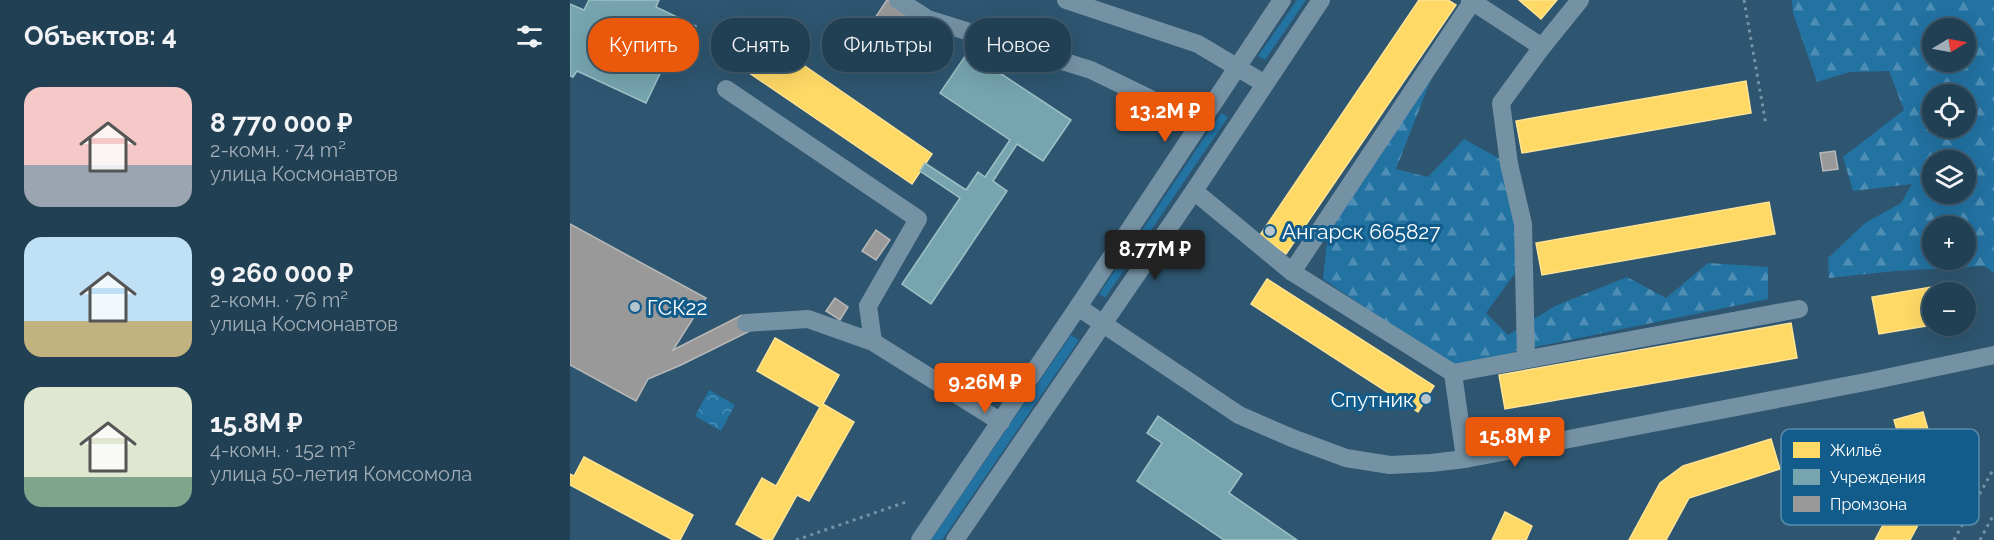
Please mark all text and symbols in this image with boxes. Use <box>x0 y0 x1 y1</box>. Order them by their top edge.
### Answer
chip: Купить <box>588 18 699 72</box>
chip: Снять <box>711 18 810 72</box>
chip: Фильтры <box>822 18 953 72</box>
chip: Новое <box>965 18 1071 72</box>
north arrow <box>1922 18 1976 72</box>
map controls <box>1922 18 1976 336</box>
icon: filters <box>513 20 546 53</box>
text: Объектов: 4 <box>24 21 177 51</box>
button: locate <box>1922 84 1976 138</box>
pin: 13.2M ₽ <box>1110 92 1220 143</box>
text: 13.2M ₽ <box>1130 99 1200 123</box>
text: 8 770 000 ₽ <box>210 108 353 138</box>
icon: home <box>72 111 144 183</box>
text: 2-комн. · 74 m² <box>210 138 346 162</box>
button: layers <box>1922 150 1976 204</box>
text: улица Космонавтов <box>210 162 398 186</box>
button: + <box>1922 216 1976 270</box>
place label: Ангарск 665827 <box>1282 219 1441 244</box>
marker: Ангарск 665827 <box>1263 224 1277 238</box>
pin: 8.77M ₽ <box>1100 230 1210 281</box>
text: 8.77M ₽ <box>1119 237 1191 261</box>
text: 9 260 000 ₽ <box>210 258 353 288</box>
icon: home <box>72 261 144 333</box>
button: − <box>1922 282 1976 336</box>
text: 2-комн. · 76 m² <box>210 288 348 312</box>
place label: ГСК22 <box>647 295 707 320</box>
marker: ГСК22 <box>628 300 642 314</box>
text: улица Космонавтов <box>210 312 398 336</box>
pin: 9.26M ₽ <box>930 363 1040 414</box>
text: 9.26M ₽ <box>948 370 1022 394</box>
place label: Спутник <box>1331 387 1414 412</box>
marker: Спутник <box>1419 392 1433 406</box>
text: 15.8M ₽ <box>210 408 303 438</box>
icon: home <box>72 411 144 483</box>
pin: 15.8M ₽ <box>1460 417 1570 468</box>
text: 15.8M ₽ <box>1479 424 1551 448</box>
legend <box>1781 429 1979 525</box>
text: 4-комн. · 152 m² <box>210 438 356 462</box>
text: Жильё <box>1830 441 1882 460</box>
text: улица 50-летия Комсомола <box>210 462 472 486</box>
text: Учреждения <box>1830 468 1926 487</box>
text: Промзона <box>1830 495 1907 514</box>

